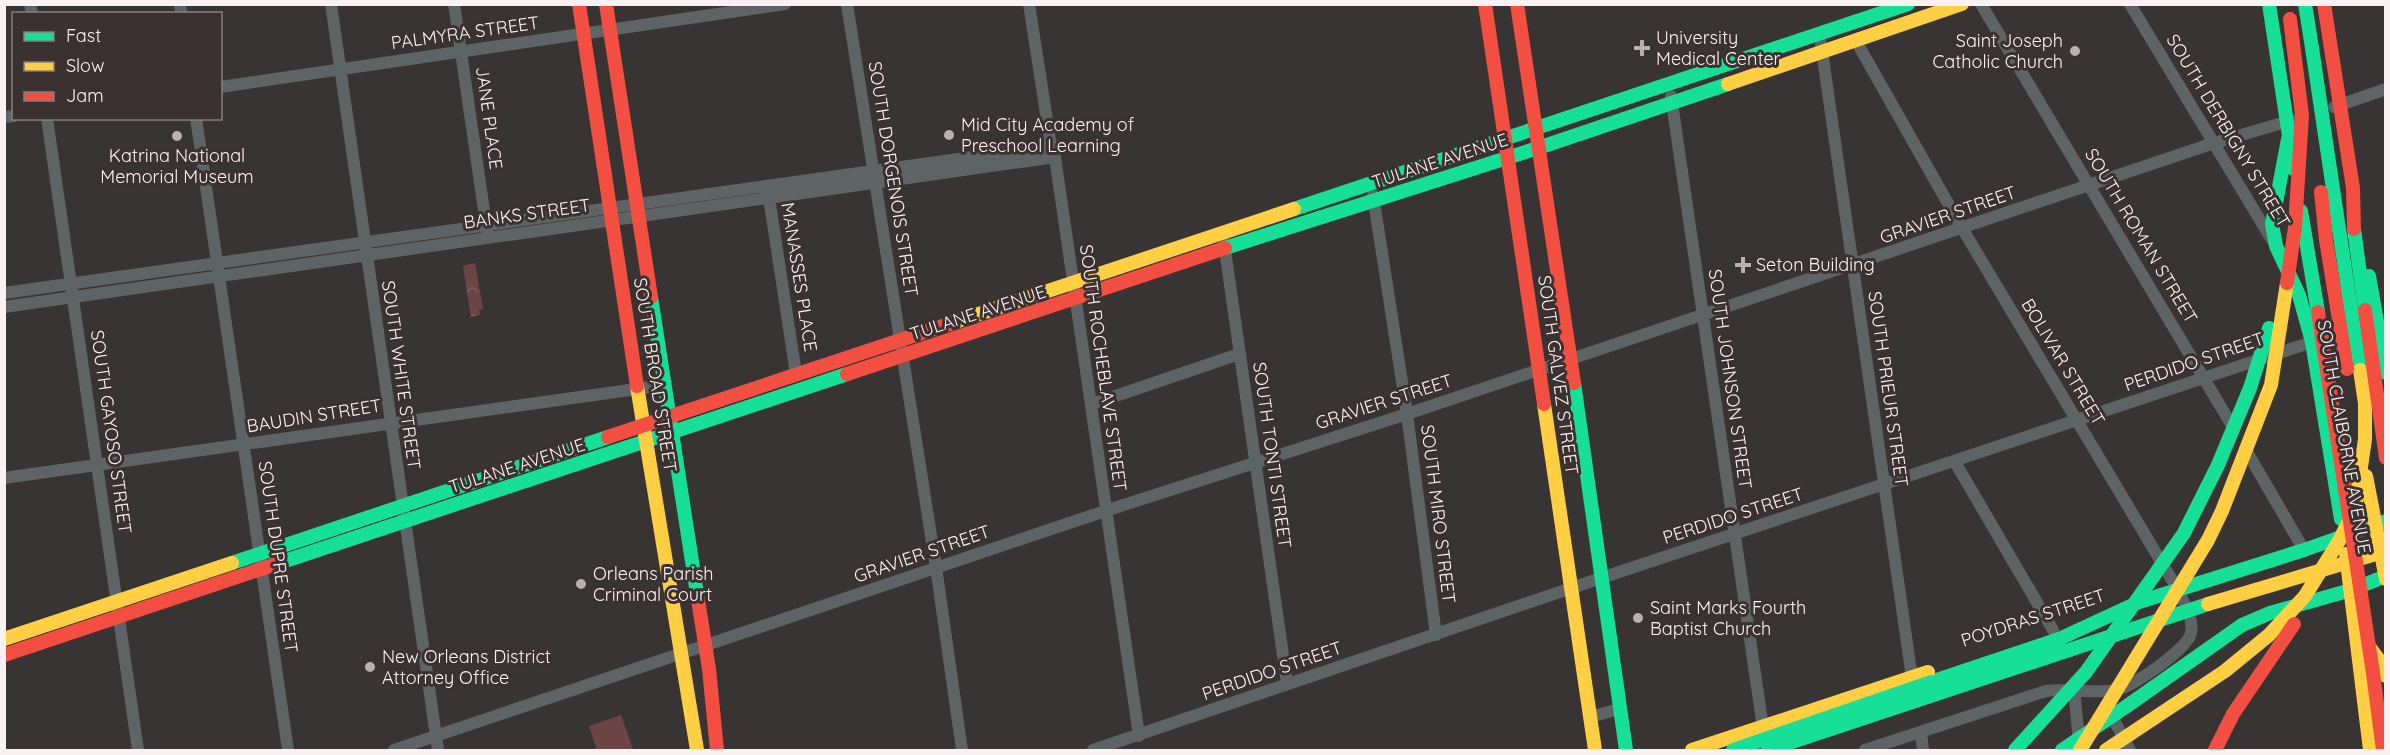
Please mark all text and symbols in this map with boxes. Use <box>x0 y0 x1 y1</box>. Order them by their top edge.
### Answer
street label: PALMYRA STREET <box>389 11 541 54</box>
legend <box>12 12 222 120</box>
text: Fast <box>66 24 101 47</box>
place label: University Medical Center <box>1656 26 1781 70</box>
place label: Saint Joseph Catholic Church <box>1933 29 2063 73</box>
street label: SOUTH DERBIGNY STREET <box>2161 30 2295 232</box>
marker: University Medical Center <box>1633 39 1651 57</box>
marker: Saint Joseph Catholic Church <box>2068 44 2082 58</box>
text: Slow <box>66 54 104 77</box>
street label: SOUTH DORGENOIS STREET <box>864 60 923 298</box>
street label: JANE PLACE <box>471 65 508 171</box>
text: Jam <box>66 84 104 107</box>
place label: Mid City Academy of Preschool Learning <box>961 113 1135 157</box>
marker: Mid City Academy of Preschool Learning <box>942 128 956 142</box>
street label: TULANE AVENUE <box>1369 128 1511 193</box>
marker: Katrina National Memorial Museum <box>170 129 184 143</box>
place label: Katrina National Memorial Museum <box>100 144 254 188</box>
street label: SOUTH ROMAN STREET <box>2080 144 2203 328</box>
street label: GRAVIER STREET <box>1877 180 2019 249</box>
street label: BANKS STREET <box>462 193 592 234</box>
street label: MANASSES PLACE <box>776 201 823 353</box>
street label: SOUTH ROCHEBLAVE STREET <box>1075 243 1132 493</box>
place label: Seton Building <box>1756 253 1875 276</box>
marker: Seton Building <box>1734 256 1752 274</box>
street label: SOUTH JOHNSON STREET <box>1704 267 1757 491</box>
street label: SOUTH GALVEZ STREET <box>1533 274 1584 476</box>
street label: SOUTH BROAD STREET <box>629 276 682 474</box>
street label: SOUTH WHITE STREET <box>377 279 426 471</box>
street label: TULANE AVENUE <box>907 280 1049 345</box>
street label: SOUTH PRIEUR STREET <box>1863 290 1914 488</box>
street label: BOLIVAR STREET <box>2017 294 2110 429</box>
street label: SOUTH CLAIBORNE AVENUE <box>2313 318 2376 556</box>
street label: PERDIDO STREET <box>2121 327 2267 396</box>
street label: SOUTH GAYOSO STREET <box>86 329 137 535</box>
street label: SOUTH TONTI STREET <box>1248 360 1297 550</box>
street label: GRAVIER STREET <box>1312 369 1455 434</box>
street label: BAUDIN STREET <box>245 394 383 437</box>
street label: SOUTH MIRO STREET <box>1416 423 1461 605</box>
street label: TULANE AVENUE <box>446 433 588 498</box>
street label: SOUTH DUPRE STREET <box>254 459 303 654</box>
street label: PERDIDO STREET <box>1660 482 1806 549</box>
street label: GRAVIER STREET <box>851 519 993 588</box>
place label: Orleans Parish Criminal Court <box>593 562 714 606</box>
marker: Orleans Parish Criminal Court <box>574 577 588 591</box>
street label: POYDRAS STREET <box>1958 583 2108 652</box>
place label: Saint Marks Fourth Baptist Church <box>1650 596 1806 640</box>
marker: Saint Marks Fourth Baptist Church <box>1631 611 1645 625</box>
street label: PERDIDO STREET <box>1199 636 1345 705</box>
place label: New Orleans District Attorney Office <box>382 645 551 689</box>
marker: New Orleans District Attorney Office <box>363 660 377 674</box>

